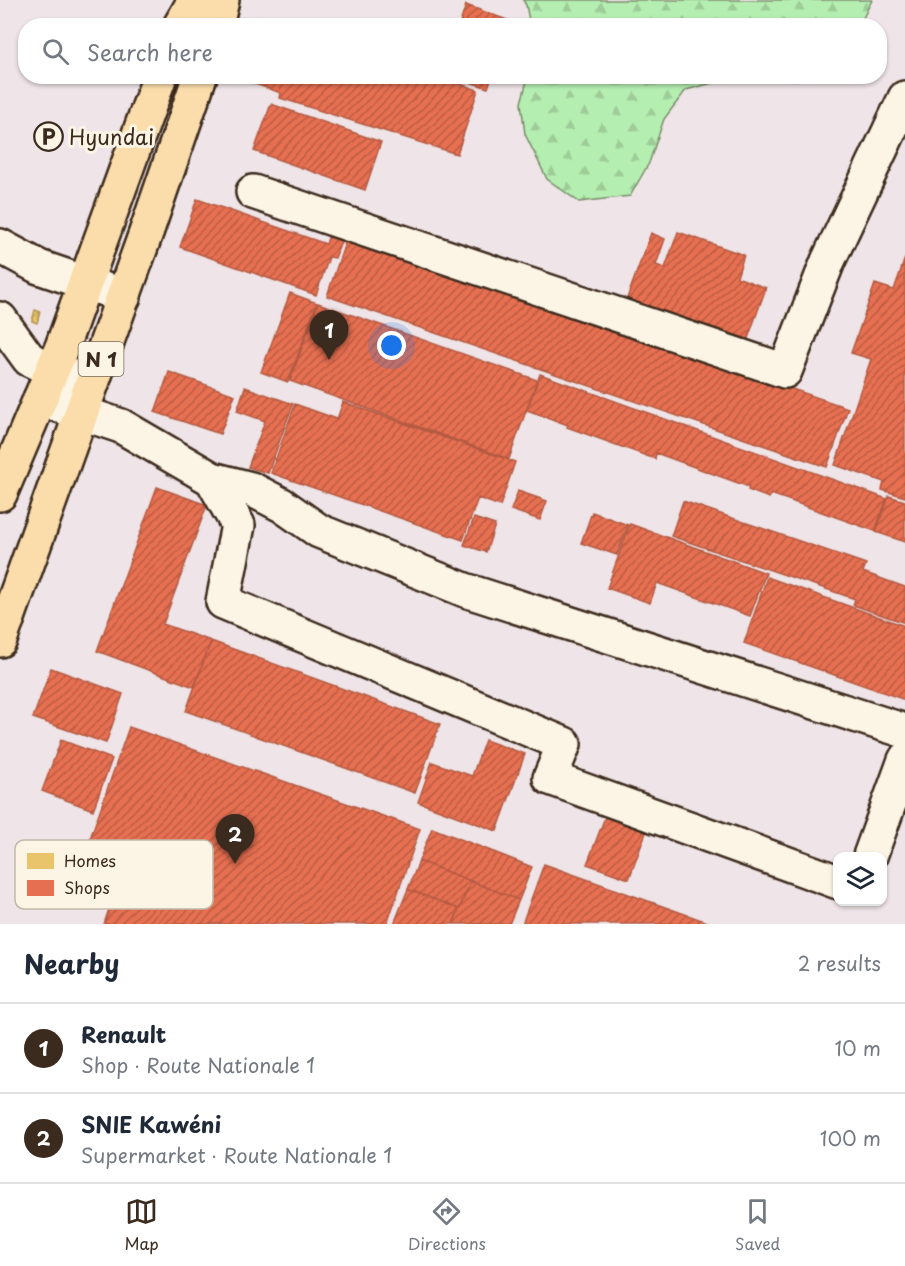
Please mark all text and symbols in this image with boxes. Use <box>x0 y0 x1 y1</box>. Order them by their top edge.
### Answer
search box <box>18 18 887 84</box>
icon: search <box>39 35 72 68</box>
text: Search here <box>87 35 213 68</box>
parking icon: Hyundai <box>32 120 64 152</box>
place label: Hyundai <box>69 120 154 152</box>
pin: 1 <box>310 310 348 360</box>
your location <box>377 331 406 360</box>
road number: N 1 <box>78 342 124 376</box>
pin: 2 <box>216 814 254 864</box>
legend <box>15 840 213 909</box>
text: Homes <box>64 848 116 872</box>
map controls <box>833 852 887 906</box>
button: layers <box>833 852 887 906</box>
text: Shops <box>64 875 110 899</box>
text: Nearby <box>24 944 119 983</box>
text: 2 results <box>798 948 881 978</box>
text: Renault <box>81 1017 166 1050</box>
text: 1 <box>39 1033 48 1063</box>
text: 10 m <box>834 1033 881 1063</box>
text: Shop · Route Nationale 1 <box>81 1050 315 1080</box>
text: SNIE Kawéni <box>81 1107 221 1140</box>
text: 2 <box>36 1123 51 1153</box>
text: 100 m <box>820 1123 881 1153</box>
text: Supermarket · Route Nationale 1 <box>81 1140 392 1170</box>
tab: Map <box>125 1195 159 1255</box>
tab: Directions <box>408 1195 486 1255</box>
tab: Saved <box>735 1195 780 1255</box>

